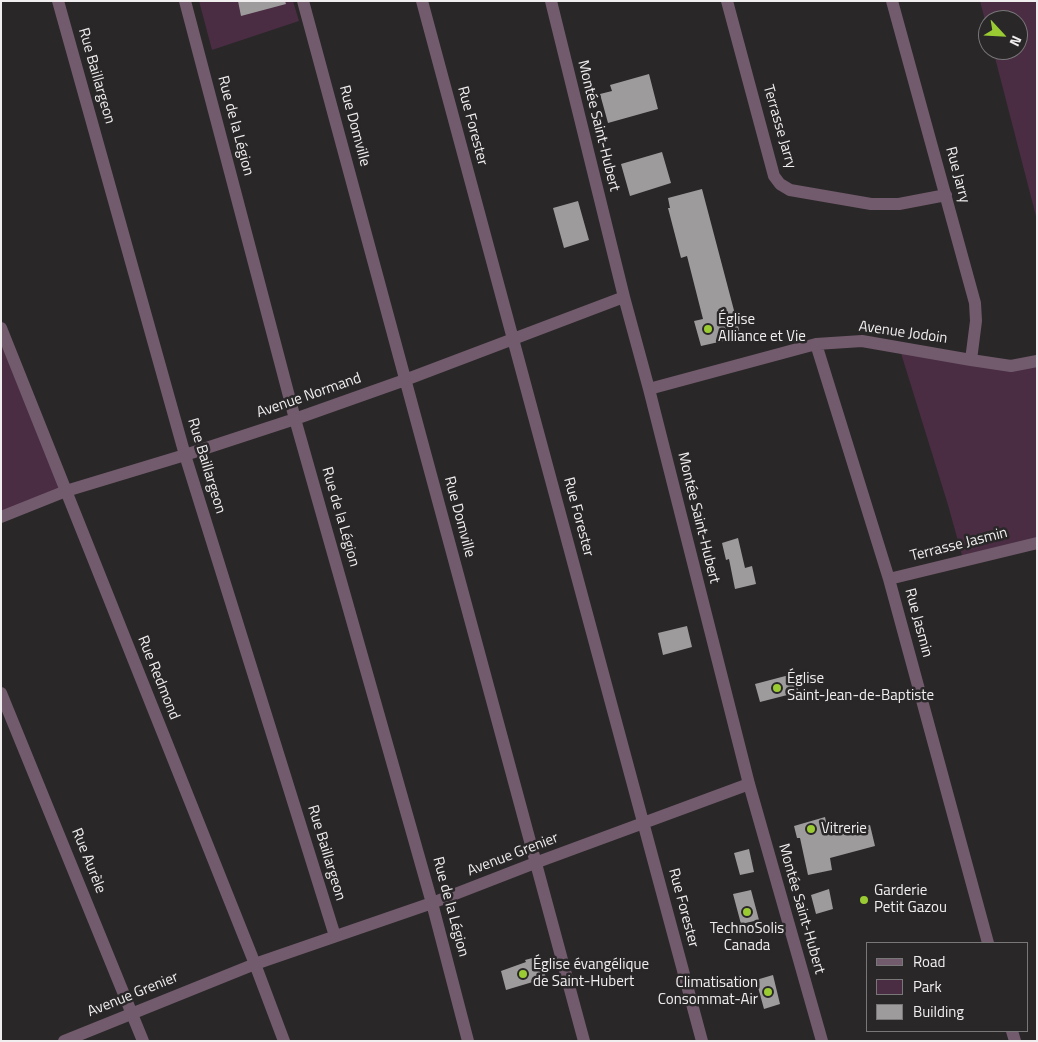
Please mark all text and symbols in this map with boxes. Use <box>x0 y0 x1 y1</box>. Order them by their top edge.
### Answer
north arrow <box>978 10 1028 60</box>
street label: Rue Baillargeon <box>74 26 118 126</box>
text: N <box>1005 32 1028 50</box>
street label: Montée Saint-Hubert <box>573 59 623 193</box>
street label: Rue de la Légion <box>213 74 257 178</box>
street label: Terrasse Jarry <box>758 83 800 171</box>
street label: Rue Domville <box>335 84 373 168</box>
street label: Rue Forester <box>453 84 491 168</box>
street label: Rue Jarry <box>941 145 973 205</box>
place label: Église Alliance et Vie <box>718 311 806 346</box>
street label: Avenue Jodoin <box>857 318 949 348</box>
marker: Église Alliance et Vie <box>702 323 714 335</box>
street label: Avenue Normand <box>254 370 364 422</box>
street label: Rue Baillargeon <box>183 416 229 516</box>
street label: Montée Saint-Hubert <box>673 451 723 585</box>
street label: Rue de la Légion <box>317 465 363 569</box>
street label: Rue Domville <box>440 475 478 559</box>
street label: Rue Forester <box>559 475 597 559</box>
street label: Terrasse Jasmin <box>909 524 1009 566</box>
street label: Rue Jasmin <box>900 587 936 659</box>
street label: Rue Redmond <box>133 633 183 723</box>
place label: Église Saint-Jean-de-Baptiste <box>787 670 934 705</box>
marker: Église Saint-Jean-de-Baptiste <box>771 682 783 694</box>
street label: Rue Baillargeon <box>303 803 349 903</box>
place label: Vitrerie <box>821 820 867 838</box>
marker: Vitrerie <box>805 823 817 835</box>
street label: Rue Aurèle <box>67 826 109 896</box>
street label: Avenue Grenier <box>465 829 561 881</box>
street label: Montée Saint-Hubert <box>774 842 828 976</box>
street label: Rue de la Légion <box>428 855 472 959</box>
street label: Rue Forester <box>664 866 702 950</box>
place label: Garderie Petit Gazou <box>874 882 947 917</box>
marker: Garderie Petit Gazou <box>858 894 870 906</box>
marker: TechnoSolis Canada <box>741 906 753 918</box>
place label: TechnoSolis Canada <box>710 920 784 955</box>
legend <box>866 942 1028 1032</box>
text: Road <box>913 950 945 973</box>
place label: Église évangélique de Saint-Hubert <box>533 956 649 991</box>
marker: Église évangélique de Saint-Hubert <box>517 968 529 980</box>
street label: Avenue Grenier <box>85 969 181 1021</box>
place label: Climatisation Consommat-Air <box>658 974 758 1009</box>
text: Park <box>913 975 942 998</box>
marker: Climatisation Consommat-Air <box>762 986 774 998</box>
text: Building <box>913 1000 964 1023</box>

